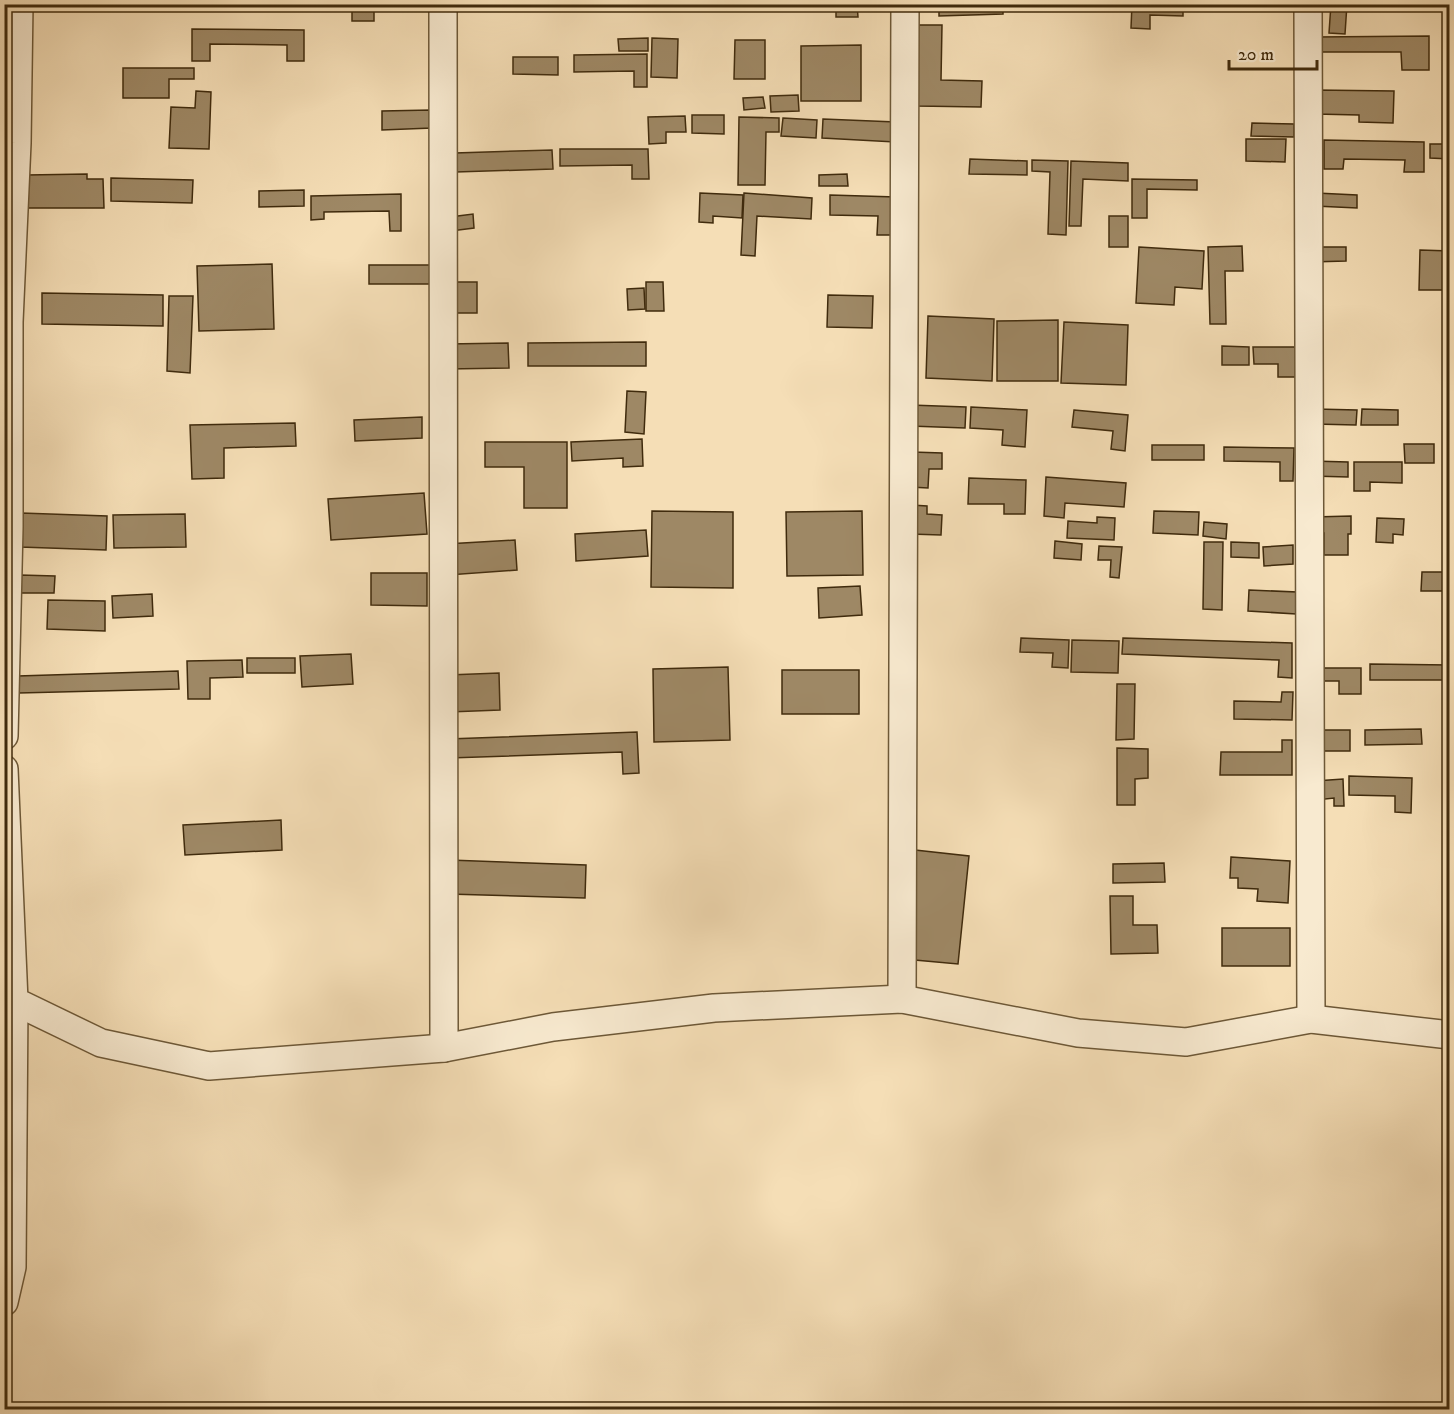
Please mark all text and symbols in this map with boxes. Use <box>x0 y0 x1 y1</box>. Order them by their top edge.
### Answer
scale bar <box>1229 33 1318 71</box>
text: 20 m <box>1238 44 1274 66</box>

